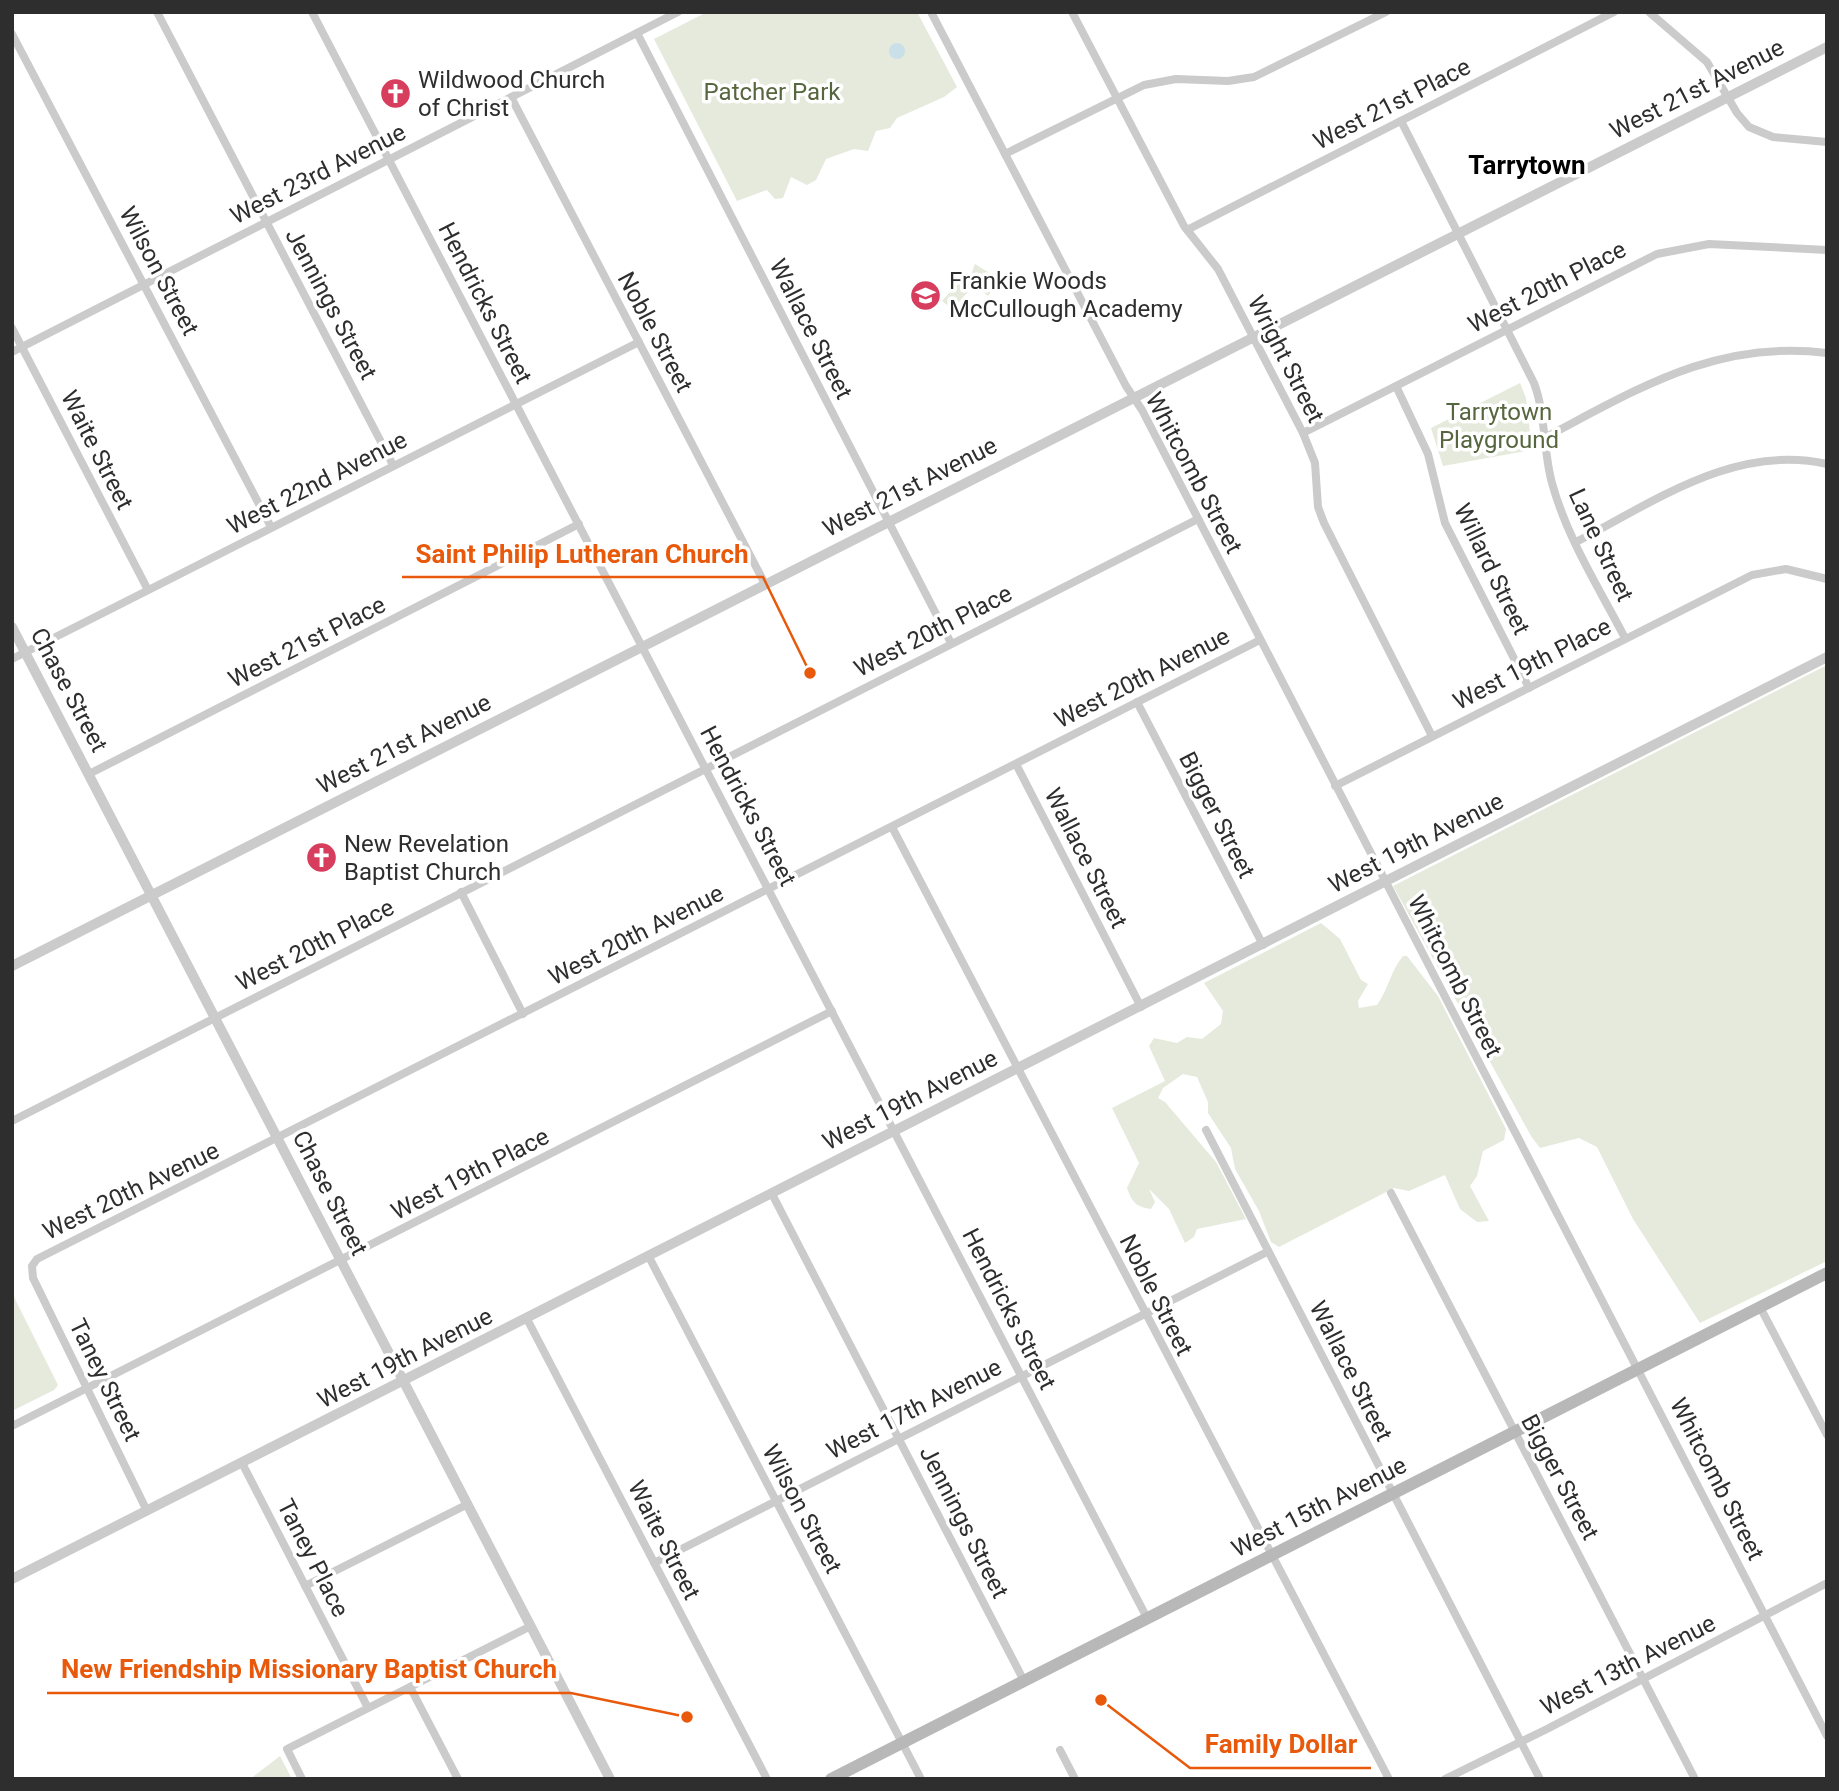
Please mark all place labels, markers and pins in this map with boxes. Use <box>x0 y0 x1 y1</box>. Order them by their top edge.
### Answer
place label: Wildwood Church of Christ <box>418 66 605 122</box>
church icon: Wildwood Church of Christ <box>378 77 412 111</box>
place label: Frankie Woods McCullough Academy <box>949 267 1183 323</box>
school or university icon: Frankie Woods McCullough Academy <box>909 278 943 312</box>
callout: Saint Philip Lutheran Church <box>402 530 763 577</box>
place label: New Revelation Baptist Church <box>344 830 509 886</box>
church icon: New Revelation Baptist Church <box>304 841 338 875</box>
callout: New Friendship Missionary Baptist Church <box>47 1646 571 1693</box>
callout: Family Dollar <box>1190 1721 1371 1768</box>

